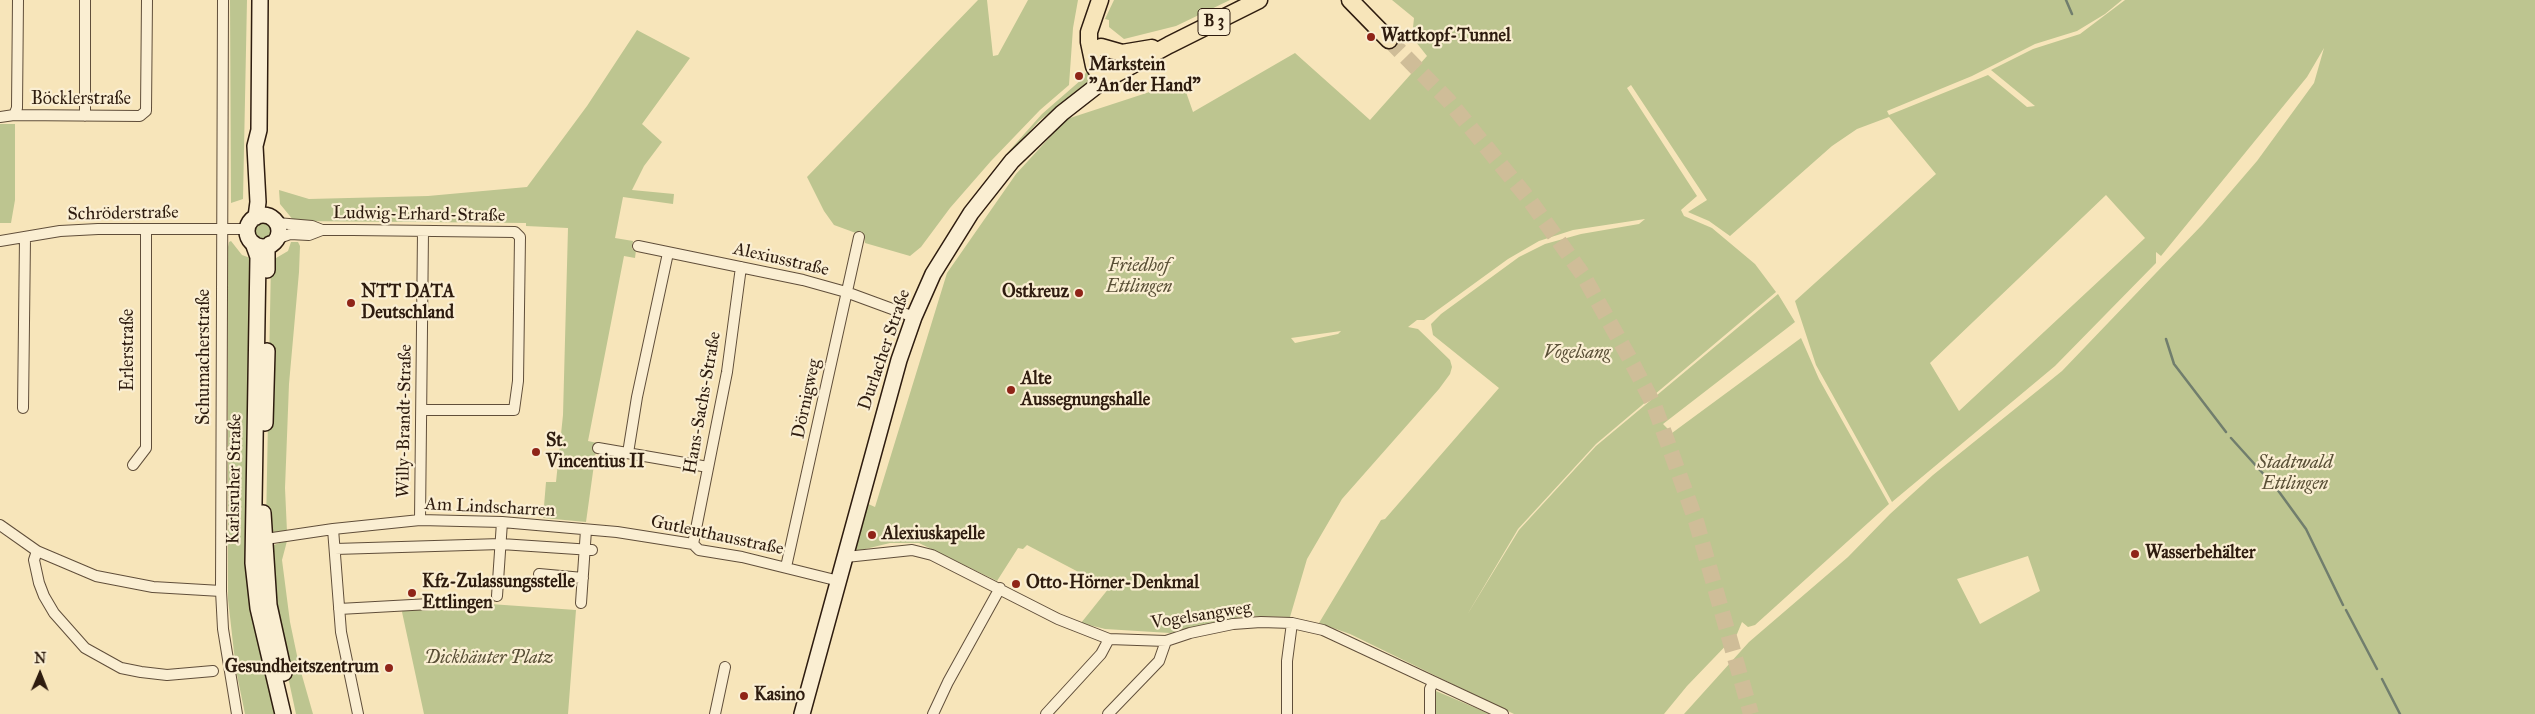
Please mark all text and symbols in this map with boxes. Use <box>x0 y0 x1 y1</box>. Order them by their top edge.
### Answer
road number: B 3 <box>1198 8 1230 36</box>
place label: Wattkopf-Tunnel <box>1381 26 1511 48</box>
marker: Wattkopf-Tunnel <box>1365 31 1377 43</box>
place label: Markstein "An der Hand" <box>1089 55 1201 98</box>
marker: Markstein "An der Hand" <box>1073 70 1085 82</box>
street label: Böcklerstraße <box>31 89 131 111</box>
street label: Schröderstraße <box>67 202 179 226</box>
street label: Ludwig-Erhard-Straße <box>333 203 505 227</box>
street label: Alexiusstraße <box>731 239 831 281</box>
park label: Friedhof Ettlingen <box>1106 256 1172 298</box>
place label: NTT DATA Deutschland <box>361 282 455 324</box>
place label: Ostkreuz <box>1002 282 1069 304</box>
street label: Durlacher Straße <box>854 287 916 413</box>
marker: Ostkreuz <box>1073 287 1085 299</box>
street label: Schumacherstraße <box>194 289 216 425</box>
marker: NTT DATA Deutschland <box>345 297 357 309</box>
street label: Erlerstraße <box>118 309 140 391</box>
street label: Hans-Sachs-Straße <box>680 330 726 476</box>
park label: Vogelsang <box>1544 343 1610 365</box>
street label: Willy-Brandt-Straße <box>393 344 417 498</box>
street label: Dörnigweg <box>788 357 826 441</box>
place label: Alte Aussegnungshalle <box>1021 369 1150 412</box>
marker: Alte Aussegnungshalle <box>1005 384 1017 396</box>
street label: Karlsruher Straße <box>223 413 247 545</box>
place label: St. Vincentius II <box>546 431 645 474</box>
marker: St. Vincentius II <box>530 446 542 458</box>
park label: Stadtwald Ettlingen <box>2257 453 2333 496</box>
street label: Am Lindscharren <box>424 494 556 522</box>
street label: Gutleuthausstraße <box>649 511 785 561</box>
place label: Alexiuskapelle <box>882 524 985 546</box>
marker: Alexiuskapelle <box>866 529 878 541</box>
place label: Wasserbehälter <box>2145 543 2255 565</box>
marker: Wasserbehälter <box>2129 548 2141 560</box>
place label: Kfz-Zulassungsstelle Ettlingen <box>422 572 575 614</box>
place label: Otto-Hörner-Denkmal <box>1026 573 1199 595</box>
marker: Otto-Hörner-Denkmal <box>1010 578 1022 590</box>
marker: Kfz-Zulassungsstelle Ettlingen <box>406 587 418 599</box>
street label: Vogelsangweg <box>1149 597 1253 635</box>
park label: Dickhäuter Platz <box>425 648 553 670</box>
north arrow <box>15 649 65 699</box>
text: N <box>34 650 46 667</box>
place label: Gesundheitszentrum <box>225 657 379 679</box>
marker: Gesundheitszentrum <box>383 662 395 674</box>
place label: Kasino <box>754 685 805 707</box>
marker: Kasino <box>738 690 750 702</box>

